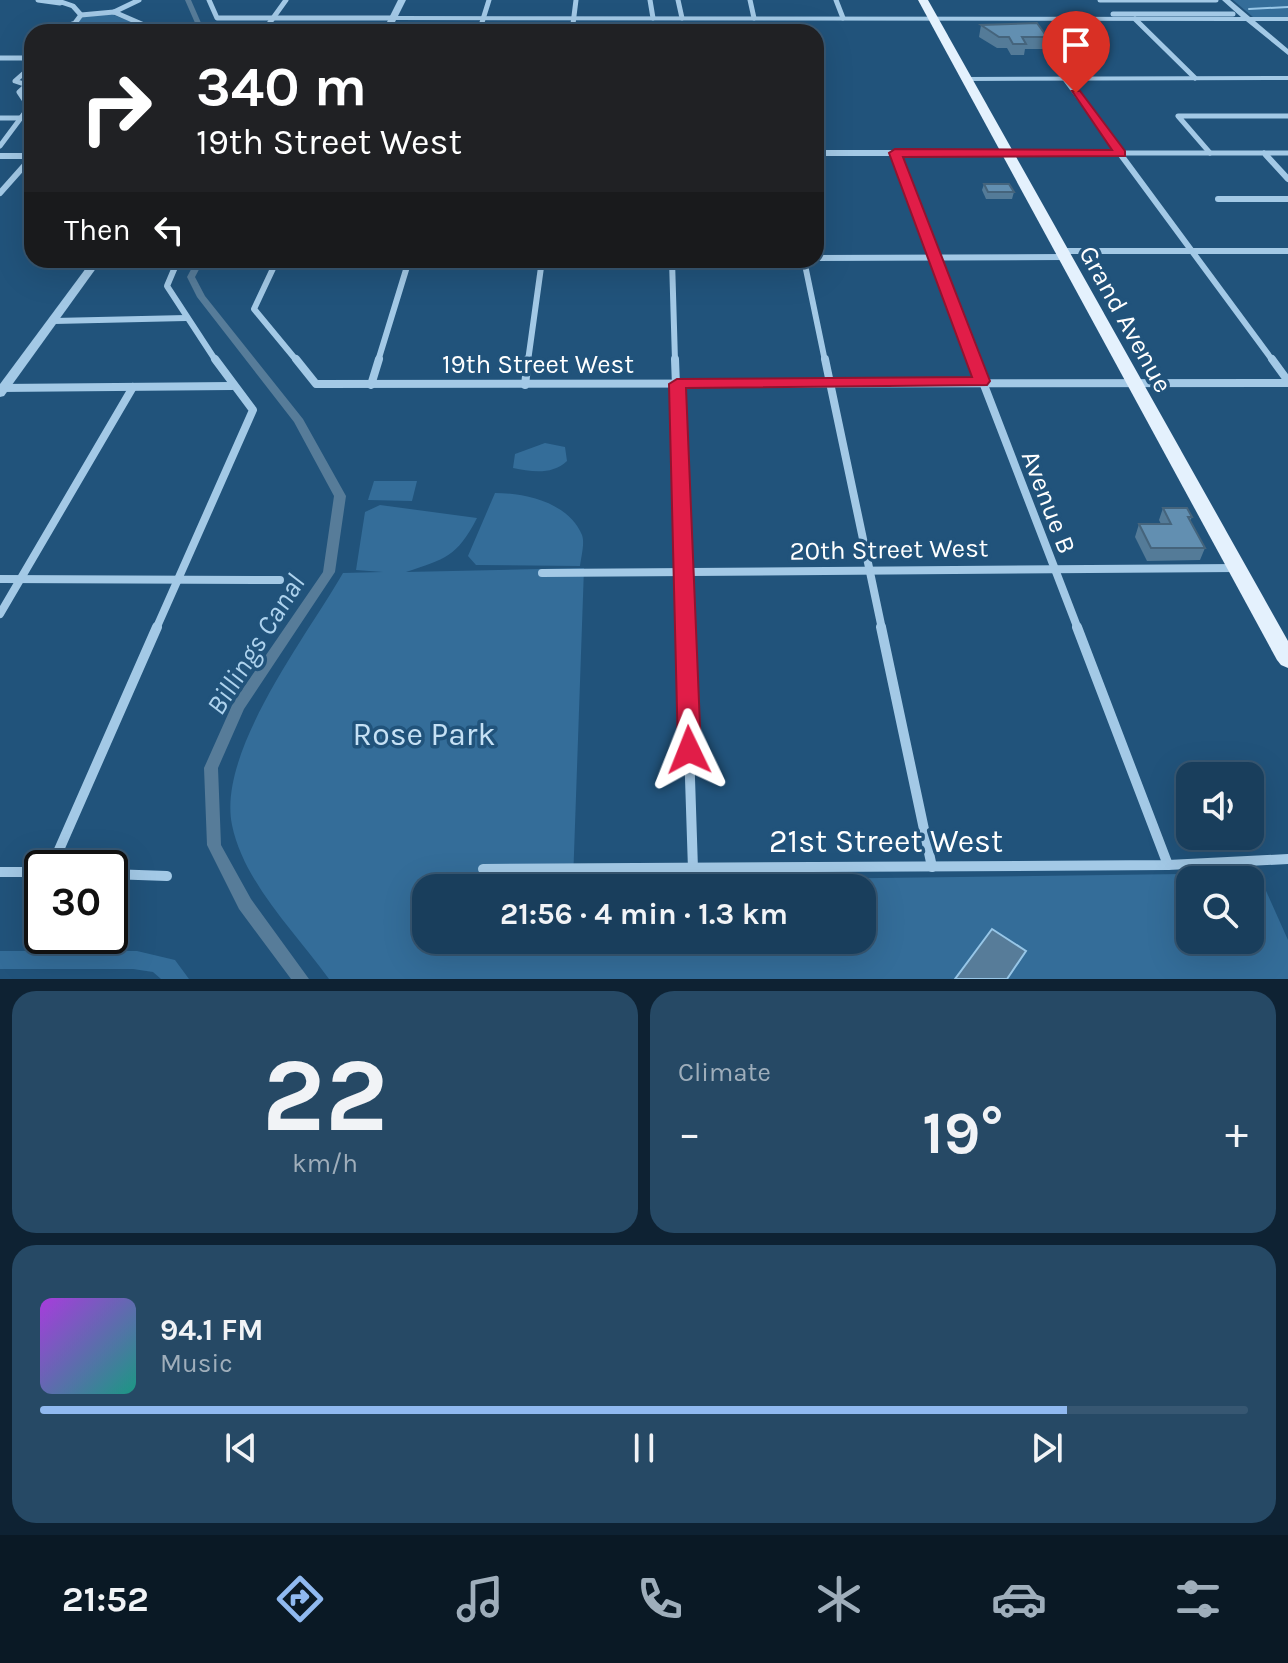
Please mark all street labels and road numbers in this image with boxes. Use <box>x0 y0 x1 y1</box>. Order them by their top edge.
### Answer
street label: Grand Avenue <box>1072 240 1179 398</box>
street label: 19th Street West <box>442 349 634 380</box>
street label: Avenue B <box>1015 446 1082 558</box>
street label: 20th Street West <box>789 532 989 567</box>
street label: 21st Street West <box>769 823 1003 860</box>

